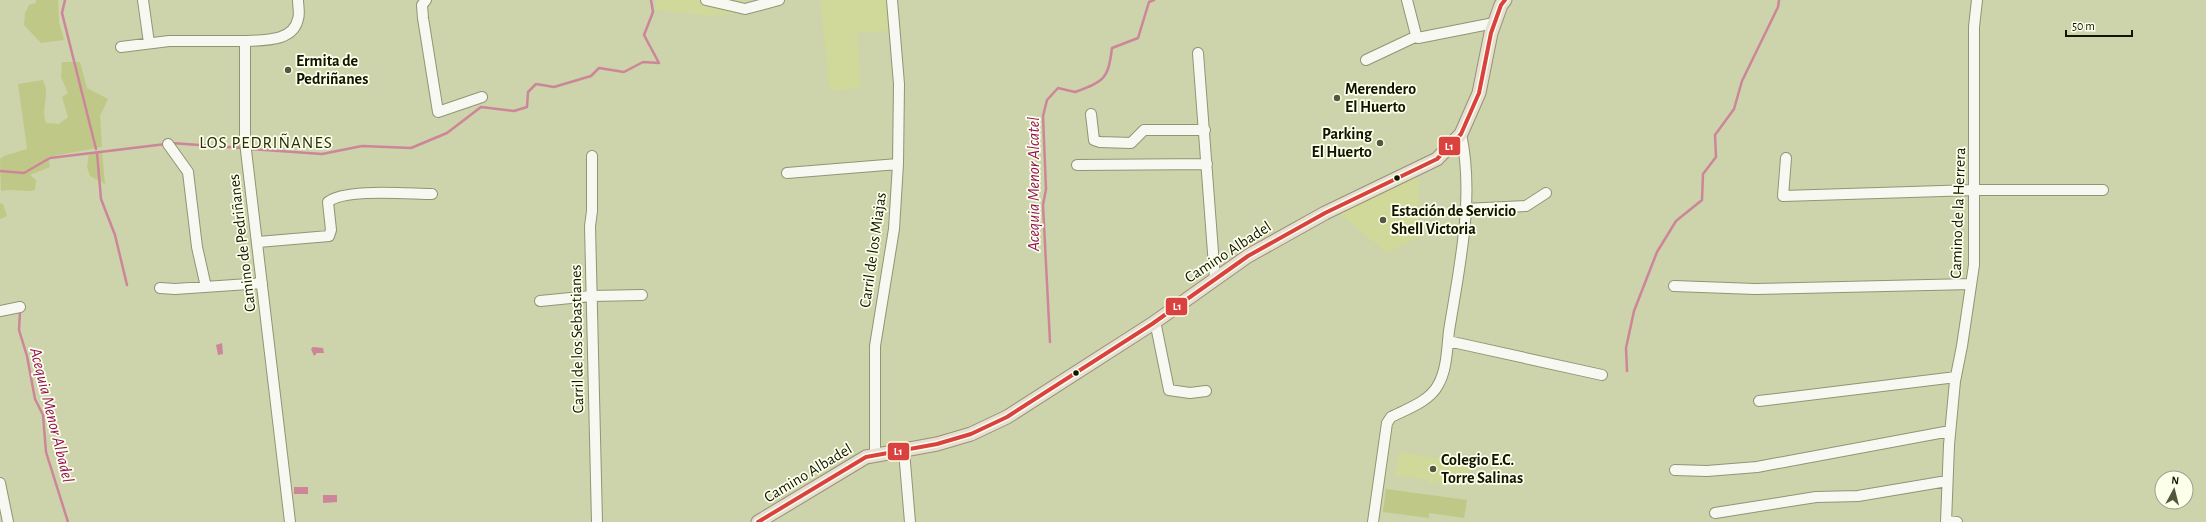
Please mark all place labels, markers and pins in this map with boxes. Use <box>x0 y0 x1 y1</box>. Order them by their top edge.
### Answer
place label: Ermita de Pedriñanes <box>296 53 368 87</box>
marker: Ermita de Pedriñanes <box>283 65 293 75</box>
place label: Merendero El Huerto <box>1345 81 1416 115</box>
marker: Merendero El Huerto <box>1332 93 1342 103</box>
place label: Parking El Huerto <box>1311 126 1373 160</box>
marker: Parking El Huerto <box>1375 138 1385 148</box>
unlabelled marker <box>1392 173 1402 183</box>
place label: Estación de Servicio Shell Victoria <box>1391 203 1516 237</box>
marker: Estación de Servicio Shell Victoria <box>1378 215 1388 225</box>
unlabelled marker <box>1071 368 1081 378</box>
place label: Colegio E.C. Torre Salinas <box>1441 452 1523 486</box>
marker: Colegio E.C. Torre Salinas <box>1428 464 1438 474</box>

